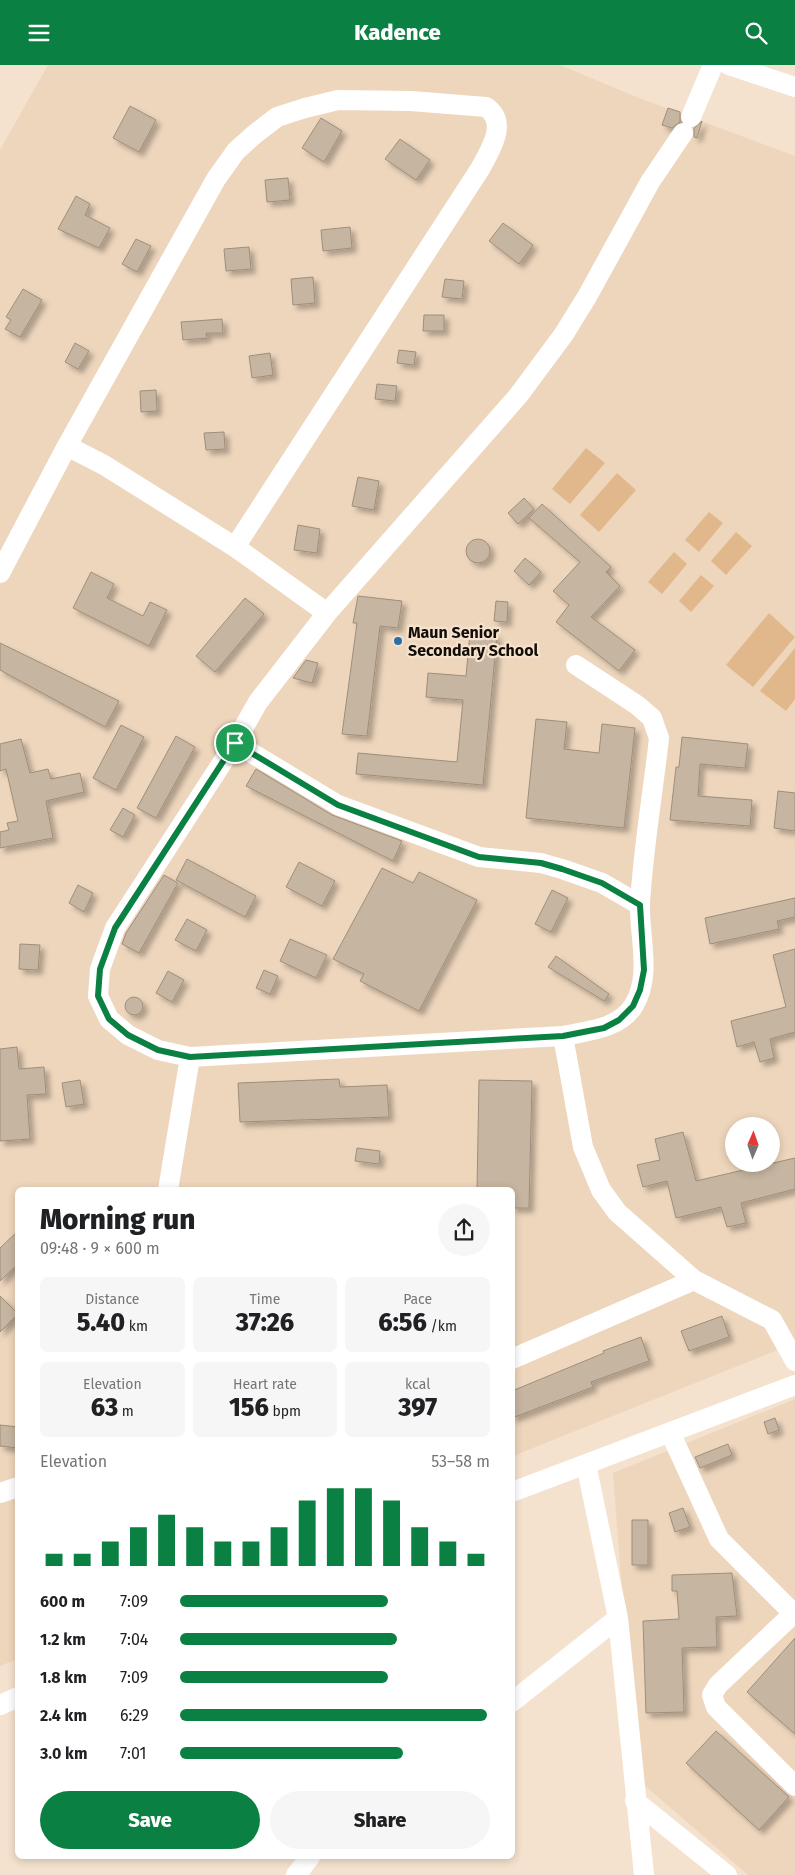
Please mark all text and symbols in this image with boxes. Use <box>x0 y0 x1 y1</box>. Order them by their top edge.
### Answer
icon: menu <box>25 19 53 47</box>
text: Kadence <box>354 19 441 46</box>
icon: search <box>742 19 770 47</box>
place label: Maun Senior Secondary School <box>408 623 539 660</box>
marker: Maun Senior Secondary School <box>392 635 404 647</box>
pin <box>214 722 256 764</box>
icon: arrive <box>221 729 249 757</box>
north arrow <box>725 1117 780 1173</box>
map controls <box>725 1117 780 1172</box>
text: Morning run <box>40 1203 195 1236</box>
button: share <box>438 1204 490 1256</box>
text: 09:48 · 9 × 600 m <box>40 1239 160 1258</box>
text: Distance <box>85 1291 139 1308</box>
text: Time <box>250 1291 280 1308</box>
text: Pace <box>403 1291 432 1308</box>
text: 5.40 <box>77 1308 125 1338</box>
text: 37:26 <box>236 1308 294 1338</box>
text: 6:56 <box>378 1308 427 1338</box>
text: km <box>125 1318 148 1335</box>
text: /km <box>427 1318 457 1335</box>
text: Elevation <box>83 1376 142 1393</box>
text: Heart rate <box>233 1376 297 1393</box>
text: kcal <box>405 1376 430 1393</box>
text: 63 <box>91 1393 118 1423</box>
text: 156 <box>229 1393 269 1423</box>
text: 397 <box>398 1393 437 1423</box>
text: m <box>118 1403 134 1420</box>
text: bpm <box>269 1403 301 1420</box>
text: Elevation <box>40 1452 107 1471</box>
text: 53–58 m <box>431 1452 490 1471</box>
text: 600 m <box>40 1592 85 1611</box>
text: 7:09 <box>120 1592 148 1611</box>
text: 1.2 km <box>40 1630 86 1649</box>
text: 7:04 <box>120 1630 148 1649</box>
text: 1.8 km <box>40 1668 87 1687</box>
text: 7:09 <box>120 1668 148 1687</box>
text: 2.4 km <box>40 1706 87 1725</box>
text: 6:29 <box>120 1706 149 1725</box>
text: 3.0 km <box>40 1744 87 1763</box>
text: 7:01 <box>120 1744 146 1763</box>
button: Save <box>40 1791 260 1849</box>
button: Share <box>270 1791 490 1849</box>

